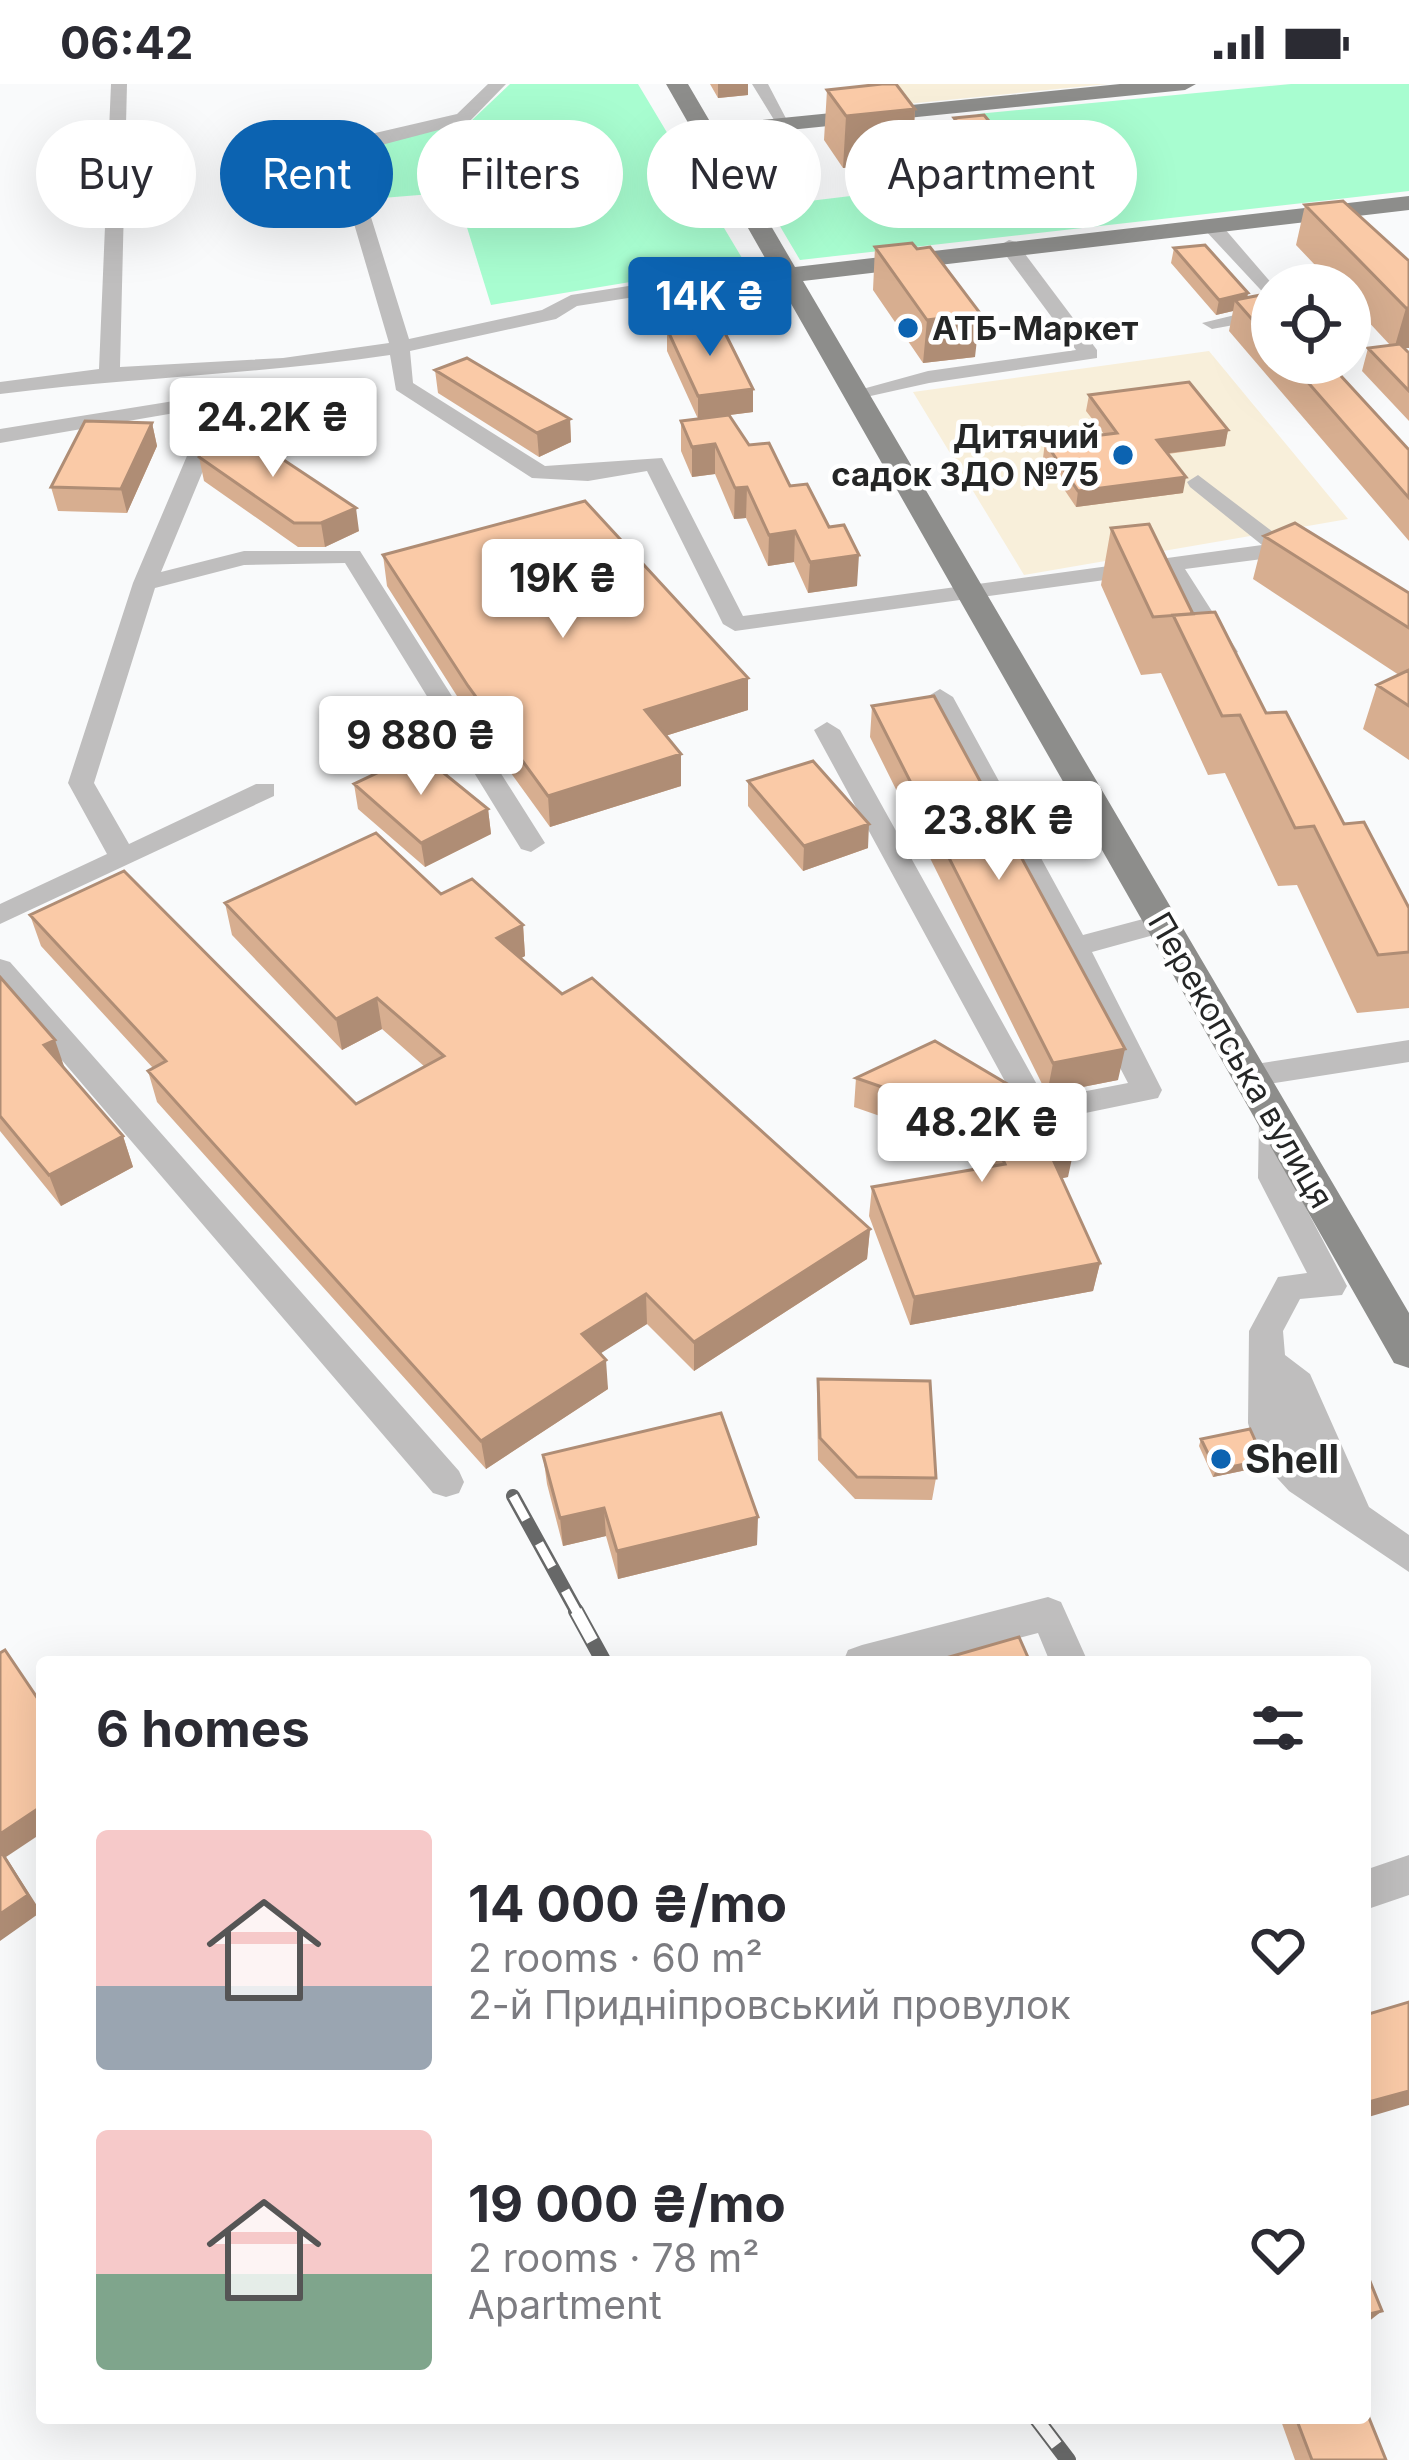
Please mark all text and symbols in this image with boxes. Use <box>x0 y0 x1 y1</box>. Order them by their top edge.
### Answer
text: 06:42 <box>60 15 193 70</box>
chip: Buy <box>36 120 196 228</box>
chip: Rent <box>220 120 393 228</box>
chip: Filters <box>417 120 623 228</box>
chip: New <box>647 120 821 228</box>
chip: Apartment <box>845 120 1137 228</box>
pin: 14K ₴ <box>626 257 794 359</box>
map controls <box>1251 264 1371 384</box>
button: locate <box>1251 264 1371 384</box>
text: 14K ₴ <box>655 272 765 319</box>
place label: АТБ-Маркет <box>932 308 1138 348</box>
marker: АТБ-Маркет <box>895 315 921 341</box>
pin: 24.2K ₴ <box>162 378 384 480</box>
text: 24.2K ₴ <box>197 393 349 440</box>
place label: Дитячий садок ЗДО №75 <box>831 416 1099 494</box>
marker: Дитячий садок ЗДО №75 <box>1110 442 1136 468</box>
pin: 19K ₴ <box>479 539 647 641</box>
text: 19K ₴ <box>509 554 617 601</box>
pin: 9 880 ₴ <box>310 696 532 798</box>
text: 9 880 ₴ <box>346 711 496 758</box>
pin: 23.8K ₴ <box>888 781 1110 883</box>
text: 23.8K ₴ <box>923 796 1075 843</box>
street label: Перекопська вулиця <box>1140 905 1342 1215</box>
pin: 48.2K ₴ <box>871 1083 1093 1185</box>
text: 48.2K ₴ <box>905 1098 1059 1145</box>
place label: Shell <box>1245 1435 1339 1482</box>
marker: Shell <box>1208 1446 1234 1472</box>
icon: filters <box>1245 1695 1311 1761</box>
text: 6 homes <box>96 1698 310 1759</box>
text: 14 000 ₴/mo <box>468 1873 787 1934</box>
icon: home <box>192 1878 336 2022</box>
icon: heart <box>1245 1917 1311 1983</box>
text: 2 rooms · 60 m² <box>468 1934 763 1981</box>
text: 2-й Придніпровський провулок <box>468 1981 1071 2028</box>
text: 19 000 ₴/mo <box>468 2173 786 2234</box>
icon: home <box>192 2178 336 2322</box>
icon: heart <box>1245 2217 1311 2283</box>
text: 2 rooms · 78 m² <box>468 2234 760 2281</box>
text: Apartment <box>468 2281 662 2328</box>

